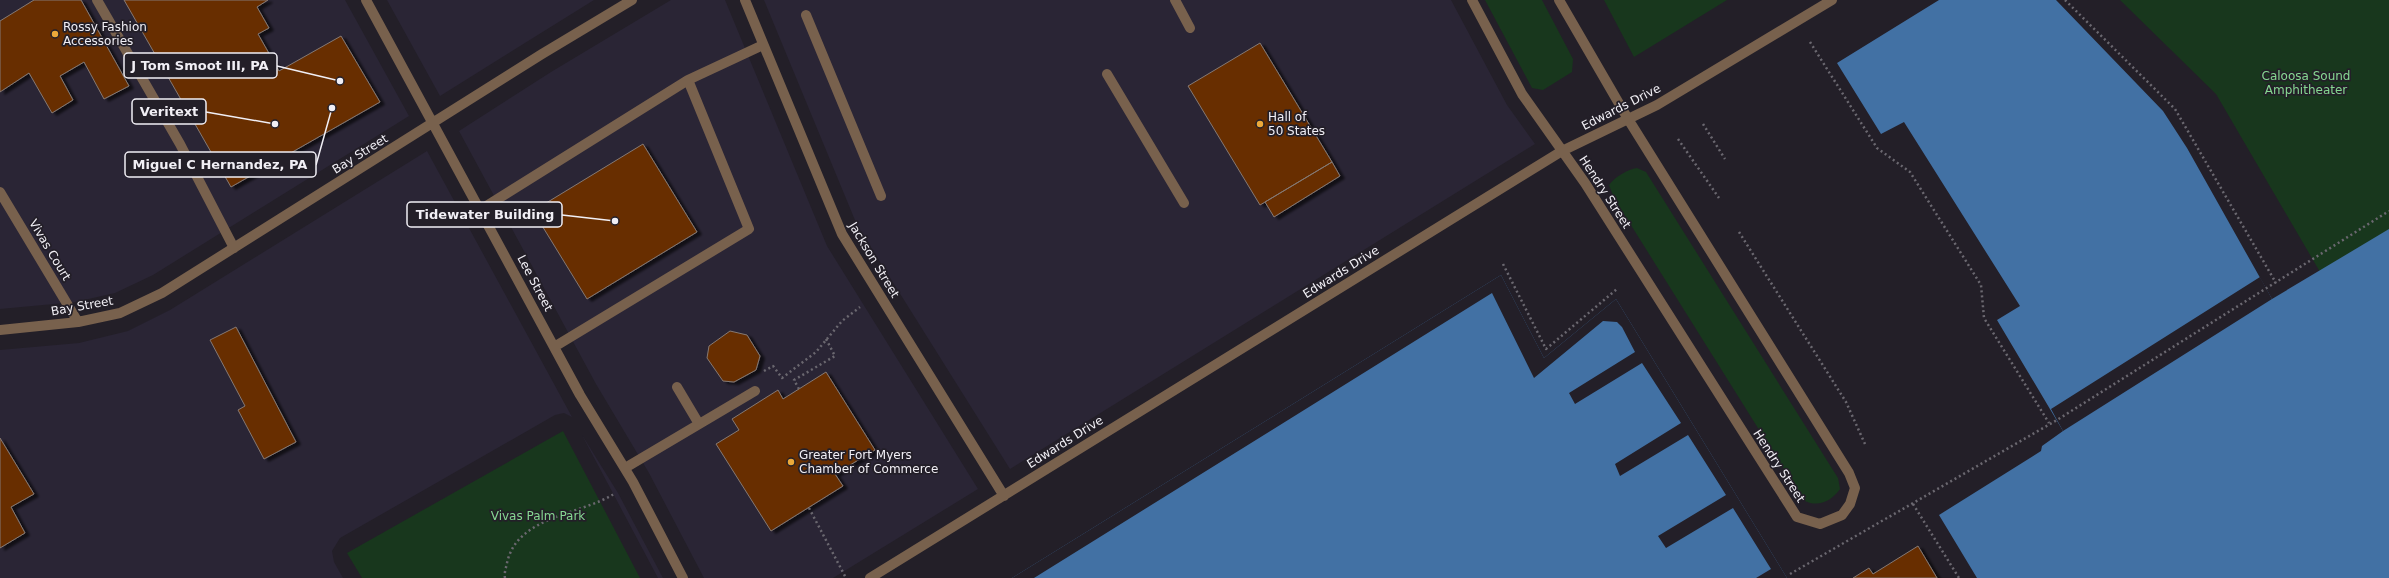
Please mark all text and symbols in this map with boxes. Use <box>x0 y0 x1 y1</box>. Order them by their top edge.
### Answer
place label: Rossy Fashion Accessories <box>63 20 147 48</box>
marker: Rossy Fashion Accessories <box>50 29 60 39</box>
callout: J Tom Smoot III, PA <box>124 53 277 78</box>
text: J Tom Smoot III, PA <box>130 58 269 73</box>
park label: Caloosa Sound Amphitheater <box>2262 69 2350 97</box>
street label: Edwards Drive <box>1579 81 1663 133</box>
callout: Veritext <box>132 99 206 124</box>
text: Veritext <box>140 104 198 119</box>
place label: Hall of 50 States <box>1268 110 1325 138</box>
marker: Hall of 50 States <box>1255 119 1265 129</box>
street label: Bay Street <box>330 131 391 177</box>
callout: Miguel C Hernandez, PA <box>125 152 316 177</box>
street label: Hendry Street <box>1576 153 1634 231</box>
text: Miguel C Hernandez, PA <box>133 157 307 172</box>
callout: Tidewater Building <box>407 202 562 227</box>
text: Tidewater Building <box>416 207 554 222</box>
street label: Vivas Court <box>26 217 74 283</box>
street label: Jackson Street <box>845 219 902 301</box>
street label: Edwards Drive <box>1300 243 1382 301</box>
street label: Lee Street <box>514 253 556 314</box>
street label: Bay Street <box>50 294 115 318</box>
street label: Edwards Drive <box>1024 413 1106 471</box>
street label: Hendry Street <box>1750 427 1808 505</box>
place label: Greater Fort Myers Chamber of Commerce <box>799 448 938 476</box>
marker: Greater Fort Myers Chamber of Commerce <box>786 457 796 467</box>
park label: Vivas Palm Park <box>491 509 585 523</box>

